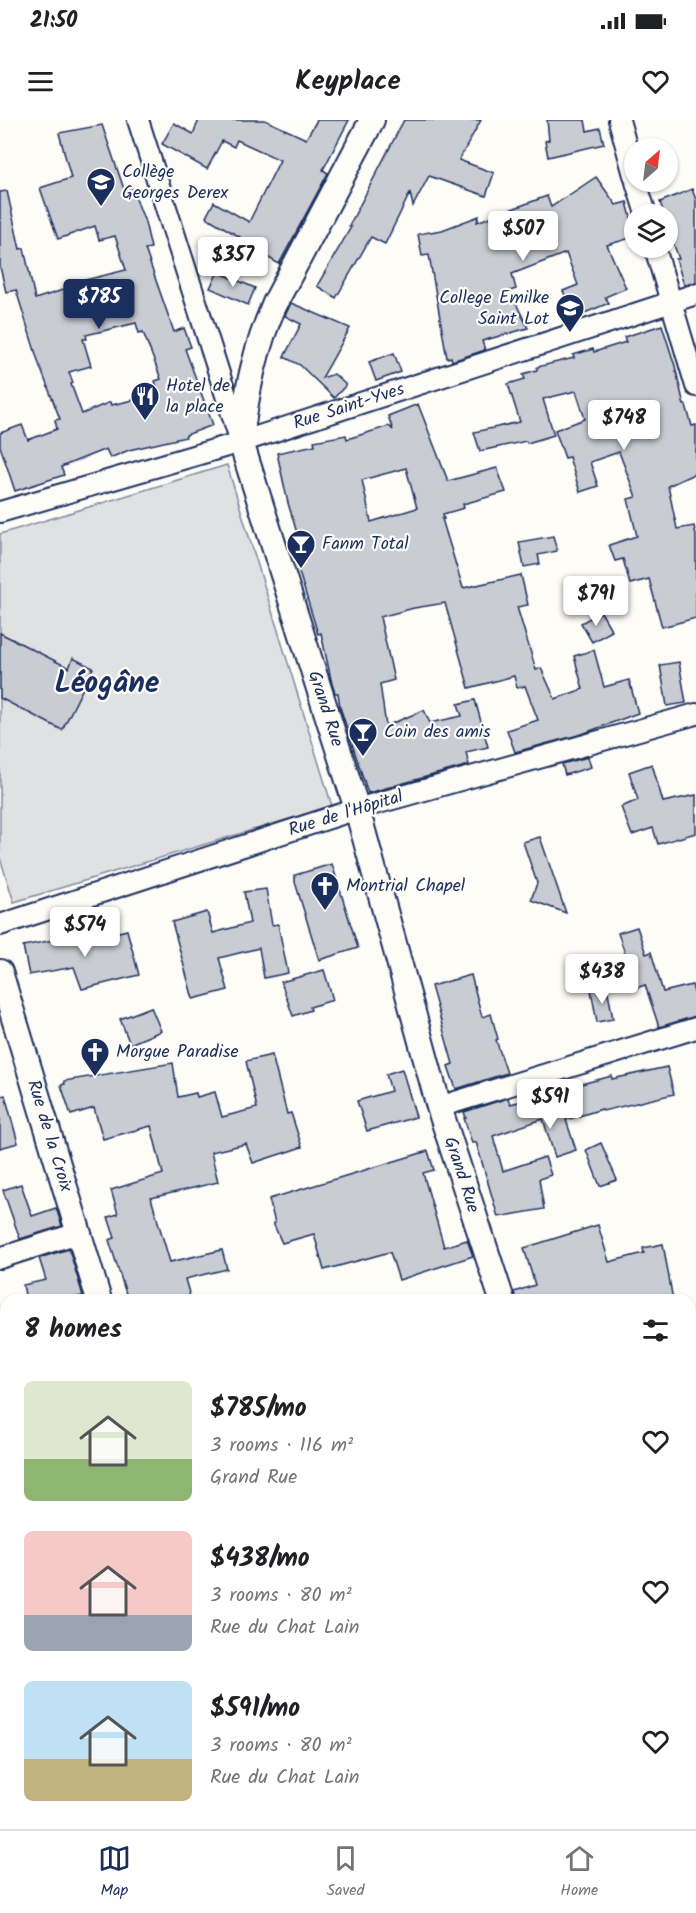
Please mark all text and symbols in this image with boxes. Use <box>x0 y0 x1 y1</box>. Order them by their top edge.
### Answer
text: 21:50 <box>30 4 77 39</box>
text: Keyplace <box>295 60 401 103</box>
icon: menu <box>24 65 57 98</box>
icon: heart <box>639 65 672 98</box>
north arrow <box>624 138 678 192</box>
map controls <box>624 138 678 258</box>
place label: Collège Georges Derex <box>122 158 229 208</box>
school or university icon: Collège Georges Derex <box>85 166 117 208</box>
button: layers <box>624 204 678 258</box>
pin: $507 <box>487 211 559 262</box>
text: $507 <box>502 214 544 246</box>
pin: $357 <box>197 237 269 288</box>
text: $357 <box>212 240 254 272</box>
pin: $785 <box>63 279 135 330</box>
text: $785 <box>77 282 121 314</box>
place label: College Emilke Saint Lot <box>439 284 550 334</box>
school or university icon: College Emilke Saint Lot <box>554 292 586 334</box>
place label: Hotel de la place <box>166 372 230 422</box>
street label: Rue Saint-Yves <box>290 375 409 439</box>
restaurant icon: Hotel de la place <box>129 380 161 422</box>
pin: $748 <box>588 400 660 451</box>
text: $748 <box>602 403 646 435</box>
bar icon: Fanm Total <box>285 528 317 570</box>
place label: Fanm Total <box>322 530 409 559</box>
pin: $791 <box>560 576 632 627</box>
text: $791 <box>577 579 615 611</box>
district label: Léogâne <box>55 660 160 708</box>
street label: Grand Rue <box>299 667 351 751</box>
bar icon: Coin des amis <box>347 716 379 758</box>
place label: Coin des amis <box>384 718 491 747</box>
street label: Rue de l'Hôpital <box>285 783 408 845</box>
church icon: Montrial Chapel <box>309 870 341 912</box>
place label: Montrial Chapel <box>346 872 466 901</box>
pin: $574 <box>49 907 121 958</box>
text: $574 <box>64 910 106 942</box>
pin: $438 <box>566 954 638 1005</box>
text: $438 <box>579 957 625 989</box>
church icon: Morgue Paradise <box>79 1036 111 1078</box>
place label: Morgue Paradise <box>116 1038 239 1067</box>
street label: Rue de la Croix <box>18 1076 80 1196</box>
pin: $591 <box>514 1079 586 1130</box>
text: $591 <box>531 1082 569 1114</box>
street label: Grand Rue <box>435 1133 487 1217</box>
text: 8 homes <box>24 1309 122 1351</box>
icon: filters <box>639 1314 672 1347</box>
text: $785/mo <box>210 1388 307 1430</box>
icon: home <box>72 1405 144 1477</box>
icon: heart <box>639 1425 672 1458</box>
text: 3 rooms · 116 m² <box>210 1430 353 1462</box>
text: Grand Rue <box>210 1462 297 1494</box>
text: $438/mo <box>210 1538 310 1580</box>
icon: home <box>72 1555 144 1627</box>
icon: heart <box>639 1575 672 1608</box>
text: 3 rooms · 80 m² <box>210 1580 352 1612</box>
text: Rue du Chat Lain <box>210 1612 360 1644</box>
text: $591/mo <box>210 1688 300 1730</box>
icon: home <box>72 1705 144 1777</box>
icon: heart <box>639 1725 672 1758</box>
text: 3 rooms · 80 m² <box>210 1730 352 1762</box>
text: Rue du Chat Lain <box>210 1762 360 1794</box>
tab: Map <box>98 1842 131 1903</box>
tab: Saved <box>327 1842 365 1903</box>
tab: Home <box>560 1842 598 1903</box>

